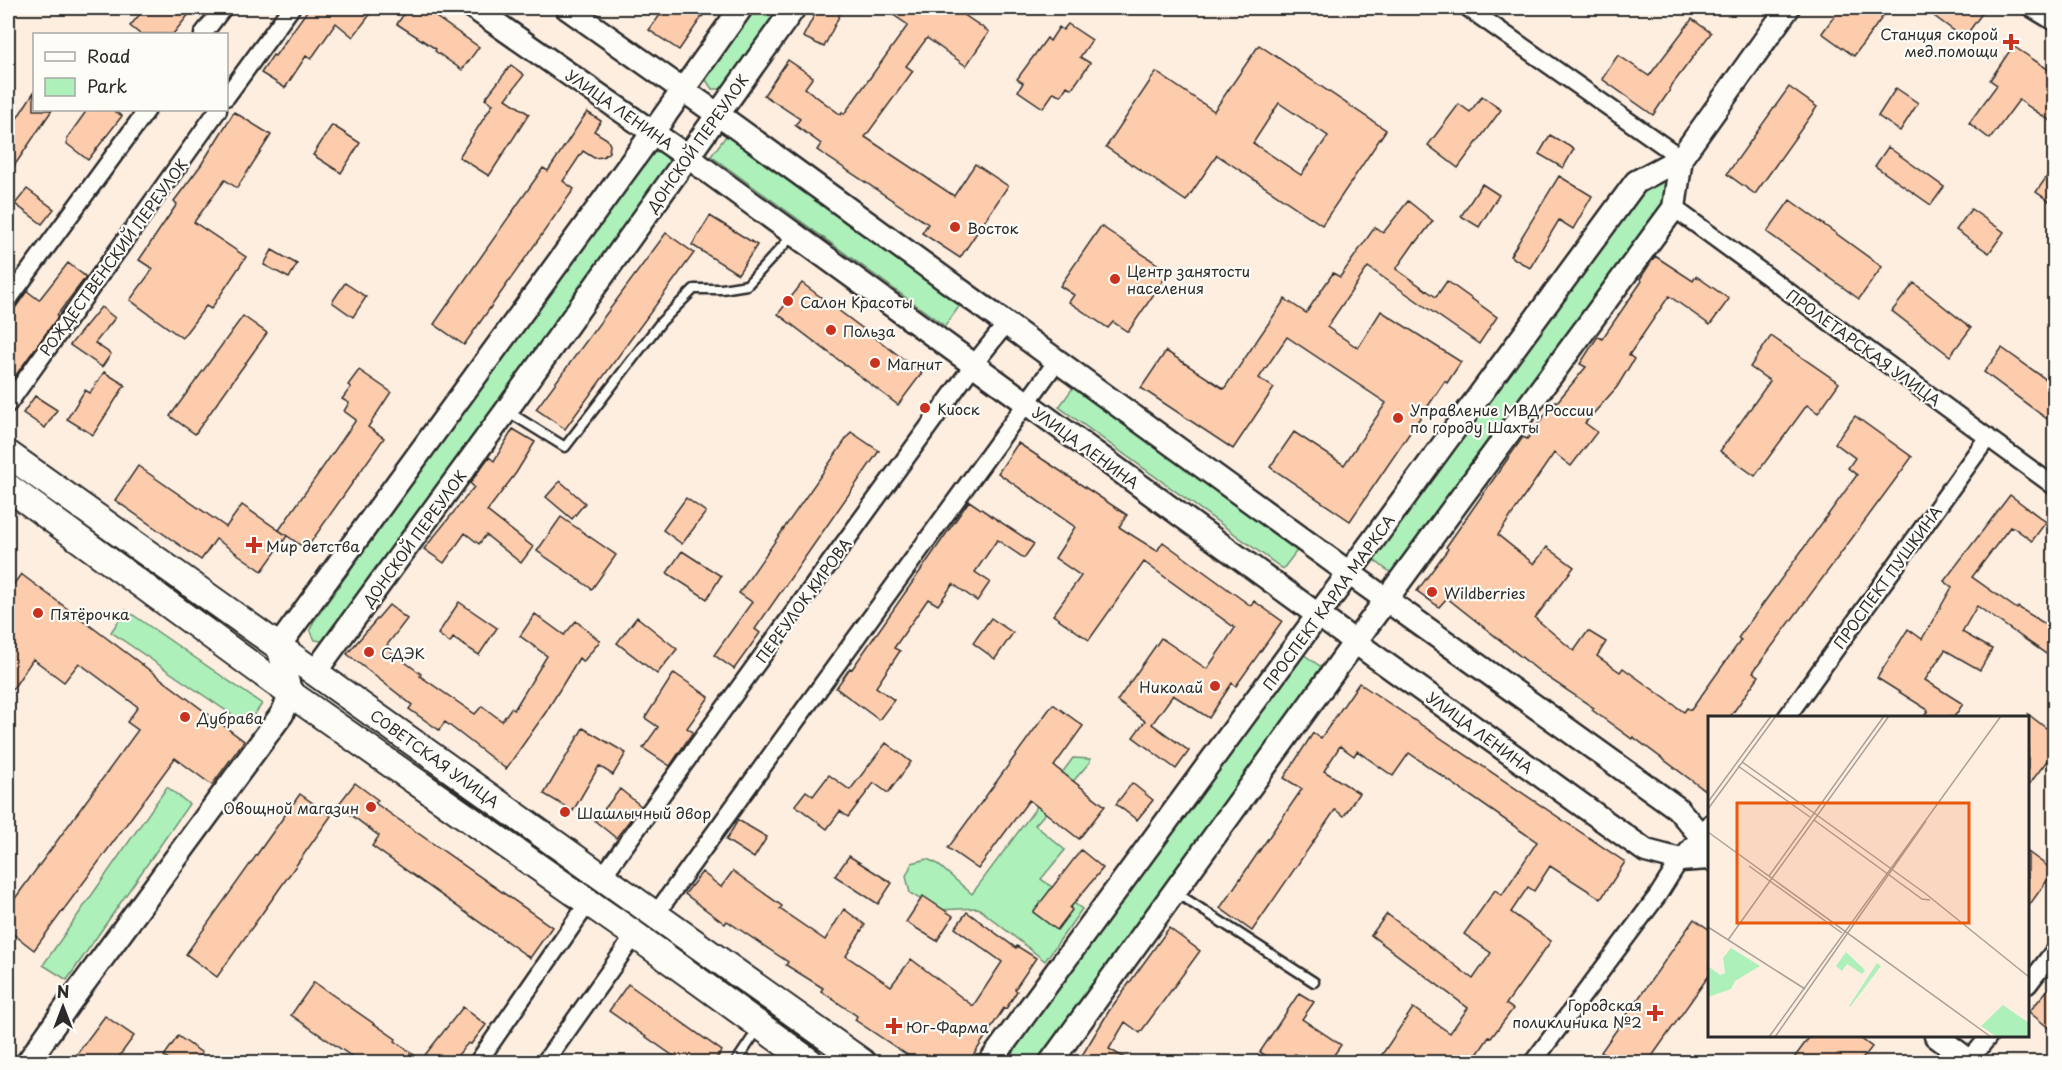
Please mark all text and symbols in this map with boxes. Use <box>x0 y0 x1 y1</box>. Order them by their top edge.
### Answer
place label: Станция скорой мед.помощи <box>1880 22 1998 62</box>
legend <box>33 33 228 111</box>
marker: Станция скорой мед.помощи <box>2002 33 2020 51</box>
text: Road <box>87 42 131 69</box>
street label: УЛИЦА ЛЕНИНА <box>561 63 679 155</box>
street label: ДОНСКОЙ ПЕРЕУЛОК <box>640 69 754 217</box>
text: Park <box>87 72 127 99</box>
street label: РОЖДЕСТВЕНСКИЙ ПЕРЕУЛОК <box>33 153 193 360</box>
place label: Восток <box>967 216 1019 239</box>
marker: Восток <box>948 220 962 234</box>
place label: Центр занятости населения <box>1127 259 1250 299</box>
marker: Центр занятости населения <box>1108 272 1122 286</box>
street label: ПРОЛЕТАРСКАЯ УЛИЦА <box>1782 283 1946 411</box>
place label: Салон Красоты <box>800 290 913 313</box>
marker: Салон Красоты <box>781 294 795 308</box>
place label: Польза <box>843 319 896 342</box>
marker: Польза <box>824 323 838 337</box>
place label: Магнит <box>887 352 942 375</box>
marker: Магнит <box>868 356 882 370</box>
place label: Киоск <box>937 397 980 420</box>
place label: Управление МВД России по городу Шахты <box>1410 398 1594 438</box>
street label: УЛИЦА ЛЕНИНА <box>1028 400 1144 494</box>
marker: Киоск <box>918 401 932 415</box>
marker: Управление МВД России по городу Шахты <box>1391 411 1405 425</box>
street label: ДОНСКОЙ ПЕРЕУЛОК <box>356 465 472 612</box>
street label: ПРОСПЕКТ ПУШКИНА <box>1827 501 1947 653</box>
street label: ПРОСПЕКТ КАРЛА МАРКСА <box>1256 509 1400 695</box>
street label: ПЕРЕУЛОК КИРОВА <box>750 533 856 667</box>
place label: Мир детства <box>266 534 360 557</box>
marker: Мир детства <box>247 538 261 552</box>
place label: Wildberries <box>1444 581 1526 604</box>
marker: Wildberries <box>1425 585 1439 599</box>
place label: Пятёрочка <box>50 602 130 625</box>
marker: Пятёрочка <box>31 606 45 620</box>
place label: СДЭК <box>381 641 425 664</box>
marker: СДЭК <box>362 645 376 659</box>
place label: Николай <box>1139 675 1203 698</box>
marker: Николай <box>1208 679 1222 693</box>
street label: УЛИЦА ЛЕНИНА <box>1422 685 1538 779</box>
street label: СОВЕТСКАЯ УЛИЦА <box>366 703 504 813</box>
place label: Дубрава <box>196 706 264 729</box>
marker: Дубрава <box>178 710 192 724</box>
inset map <box>1708 716 2029 1037</box>
place label: Овощной магазин <box>223 796 359 819</box>
marker: Овощной магазин <box>364 800 378 814</box>
place label: Шашлычный двор <box>577 801 711 824</box>
marker: Шашлычный двор <box>558 805 572 819</box>
north arrow <box>33 977 93 1037</box>
text: N <box>57 979 69 1003</box>
place label: Городская поликлиника №2 <box>1512 993 1642 1033</box>
marker: Городская поликлиника №2 <box>1646 1004 1664 1022</box>
place label: Юг-Фарма <box>906 1015 989 1038</box>
marker: Юг-Фарма <box>887 1019 901 1033</box>

